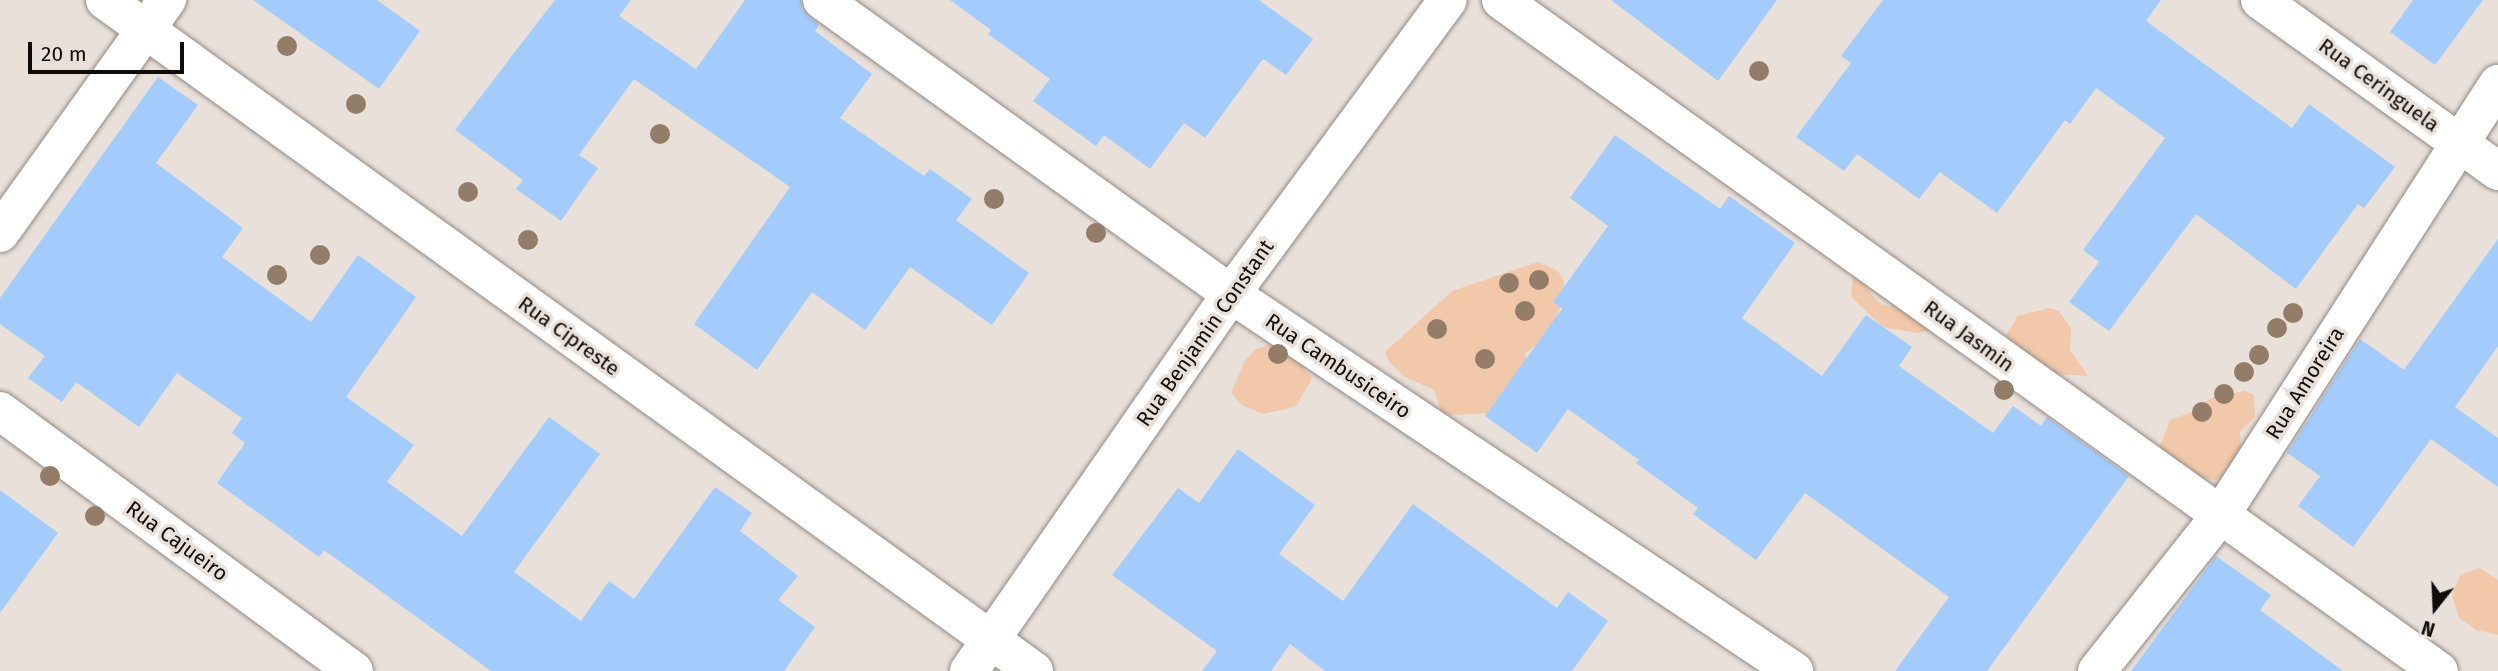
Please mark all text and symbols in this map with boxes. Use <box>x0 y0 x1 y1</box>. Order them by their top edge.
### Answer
scale bar <box>32 28 187 72</box>
street label: Rua Ceringuela <box>2314 33 2444 137</box>
text: 20 m <box>41 41 87 67</box>
street label: Rua Benjamin Constant <box>1131 235 1279 431</box>
street label: Rua Cipreste <box>513 291 625 381</box>
street label: Rua Jasmin <box>1919 295 2019 377</box>
street label: Rua Cambusiceiro <box>1260 308 1416 424</box>
street label: Rua Amoreira <box>2260 322 2350 444</box>
street label: Rua Cajueiro <box>121 496 233 586</box>
north arrow <box>2400 573 2470 643</box>
text: N <box>2419 616 2438 641</box>

